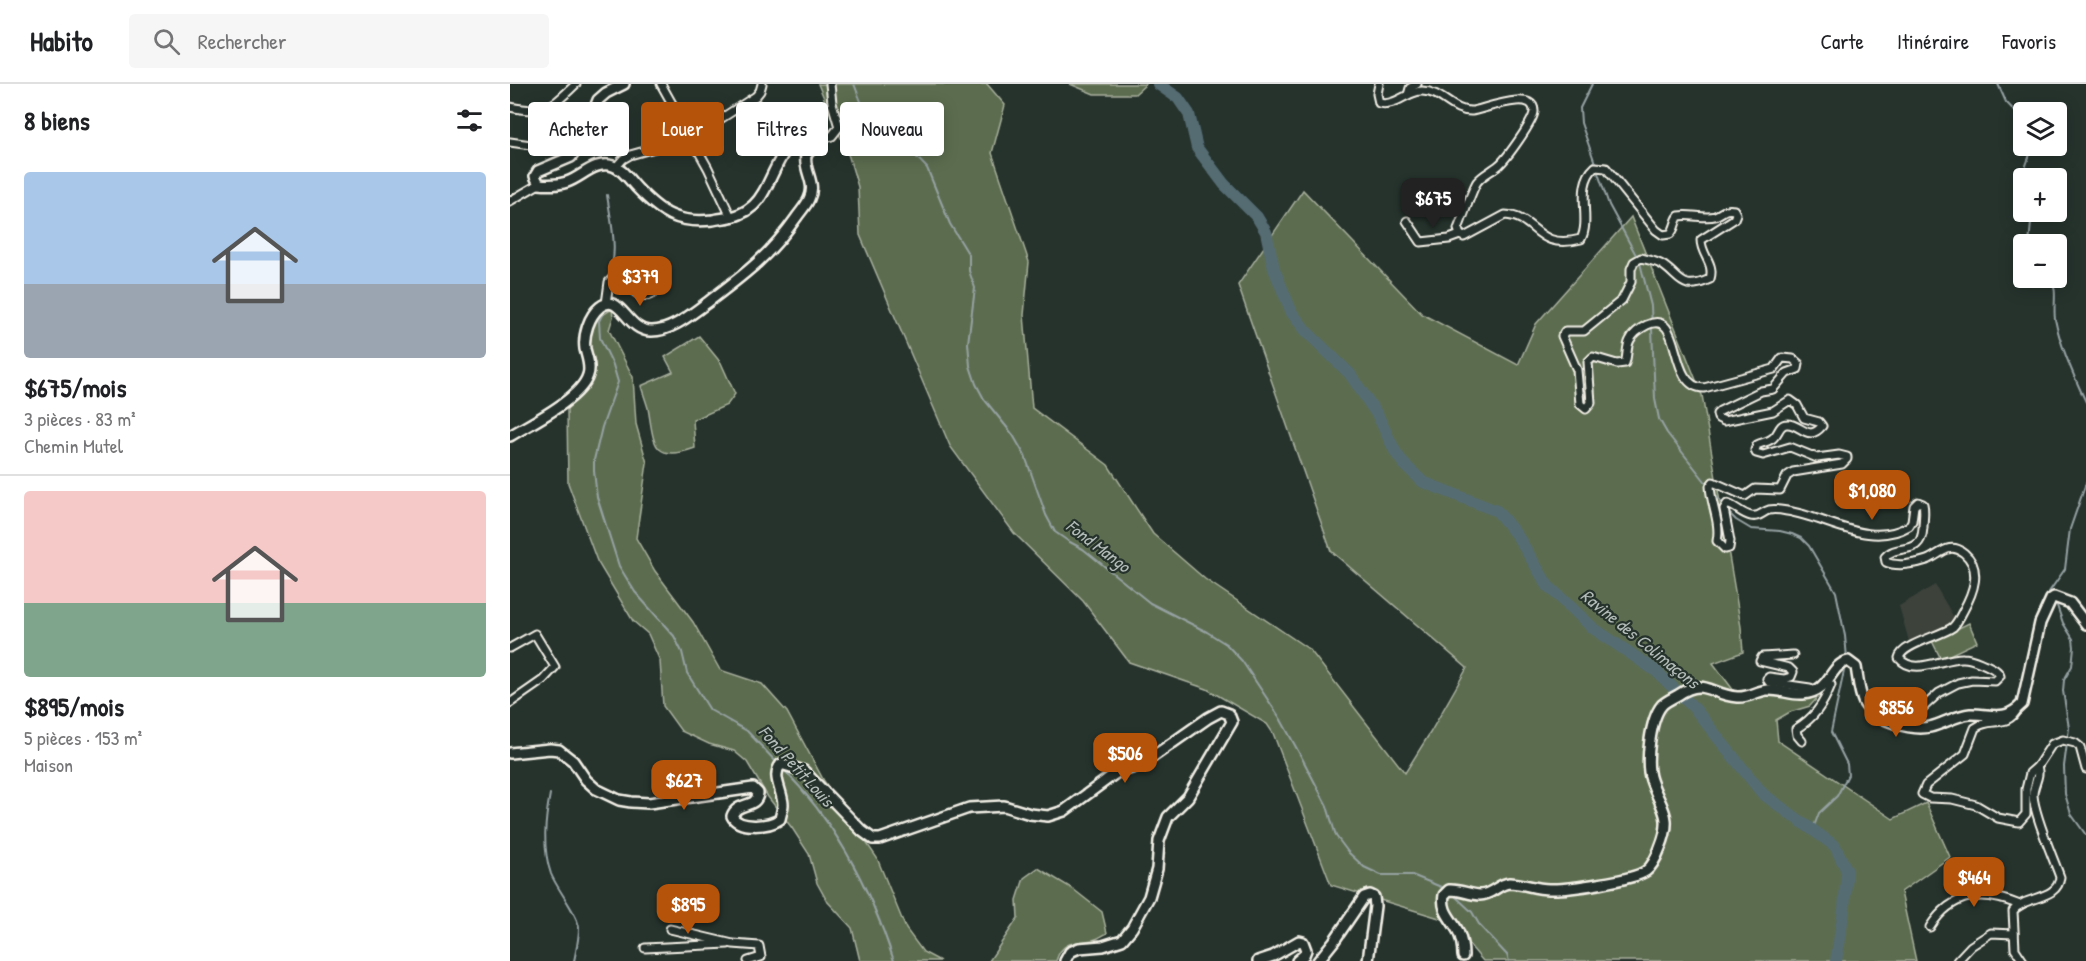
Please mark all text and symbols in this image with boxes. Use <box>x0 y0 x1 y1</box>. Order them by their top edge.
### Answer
search box <box>129 14 549 68</box>
text: Habito <box>30 22 93 60</box>
icon: search <box>150 25 183 58</box>
text: Rechercher <box>198 26 287 56</box>
text: Carte <box>1821 27 1864 56</box>
text: Itinéraire <box>1897 27 1969 56</box>
text: Favoris <box>2002 27 2056 56</box>
chip: Acheter <box>528 102 629 156</box>
chip: Louer <box>641 102 724 156</box>
chip: Filtres <box>736 102 828 156</box>
chip: Nouveau <box>840 102 944 156</box>
map controls <box>2013 102 2067 288</box>
button: layers <box>2013 102 2067 156</box>
text: 8 biens <box>24 103 90 138</box>
icon: filters <box>453 104 486 137</box>
button: + <box>2013 168 2067 222</box>
pin: $675 <box>1397 178 1469 229</box>
text: $675 <box>1415 184 1451 211</box>
icon: home <box>201 211 309 319</box>
button: − <box>2013 234 2067 288</box>
pin: $379 <box>604 256 676 307</box>
text: $379 <box>622 262 658 289</box>
text: $675/mois <box>24 370 126 405</box>
text: 3 pièces · 83 m² <box>24 405 136 432</box>
text: Chemin Mutel <box>24 432 123 459</box>
pin: $1,080 <box>1823 470 1921 521</box>
text: $1,080 <box>1848 476 1896 503</box>
water label: Fond Mango <box>1061 513 1137 579</box>
icon: home <box>201 530 309 638</box>
water label: Ravine des Colimaçons <box>1576 583 1706 695</box>
pin: $856 <box>1860 687 1932 738</box>
text: $895/mois <box>24 689 124 724</box>
text: $856 <box>1878 693 1914 720</box>
water label: Fond Petit Louis <box>753 719 841 813</box>
text: 5 pièces · 153 m² <box>24 724 142 751</box>
pin: $506 <box>1089 733 1161 784</box>
text: $506 <box>1107 739 1143 766</box>
text: Maison <box>24 751 73 778</box>
pin: $627 <box>648 760 720 811</box>
text: $627 <box>665 766 703 793</box>
pin: $464 <box>1938 857 2010 908</box>
text: $464 <box>1957 863 1991 890</box>
pin: $895 <box>652 884 724 935</box>
text: $895 <box>671 890 705 917</box>

